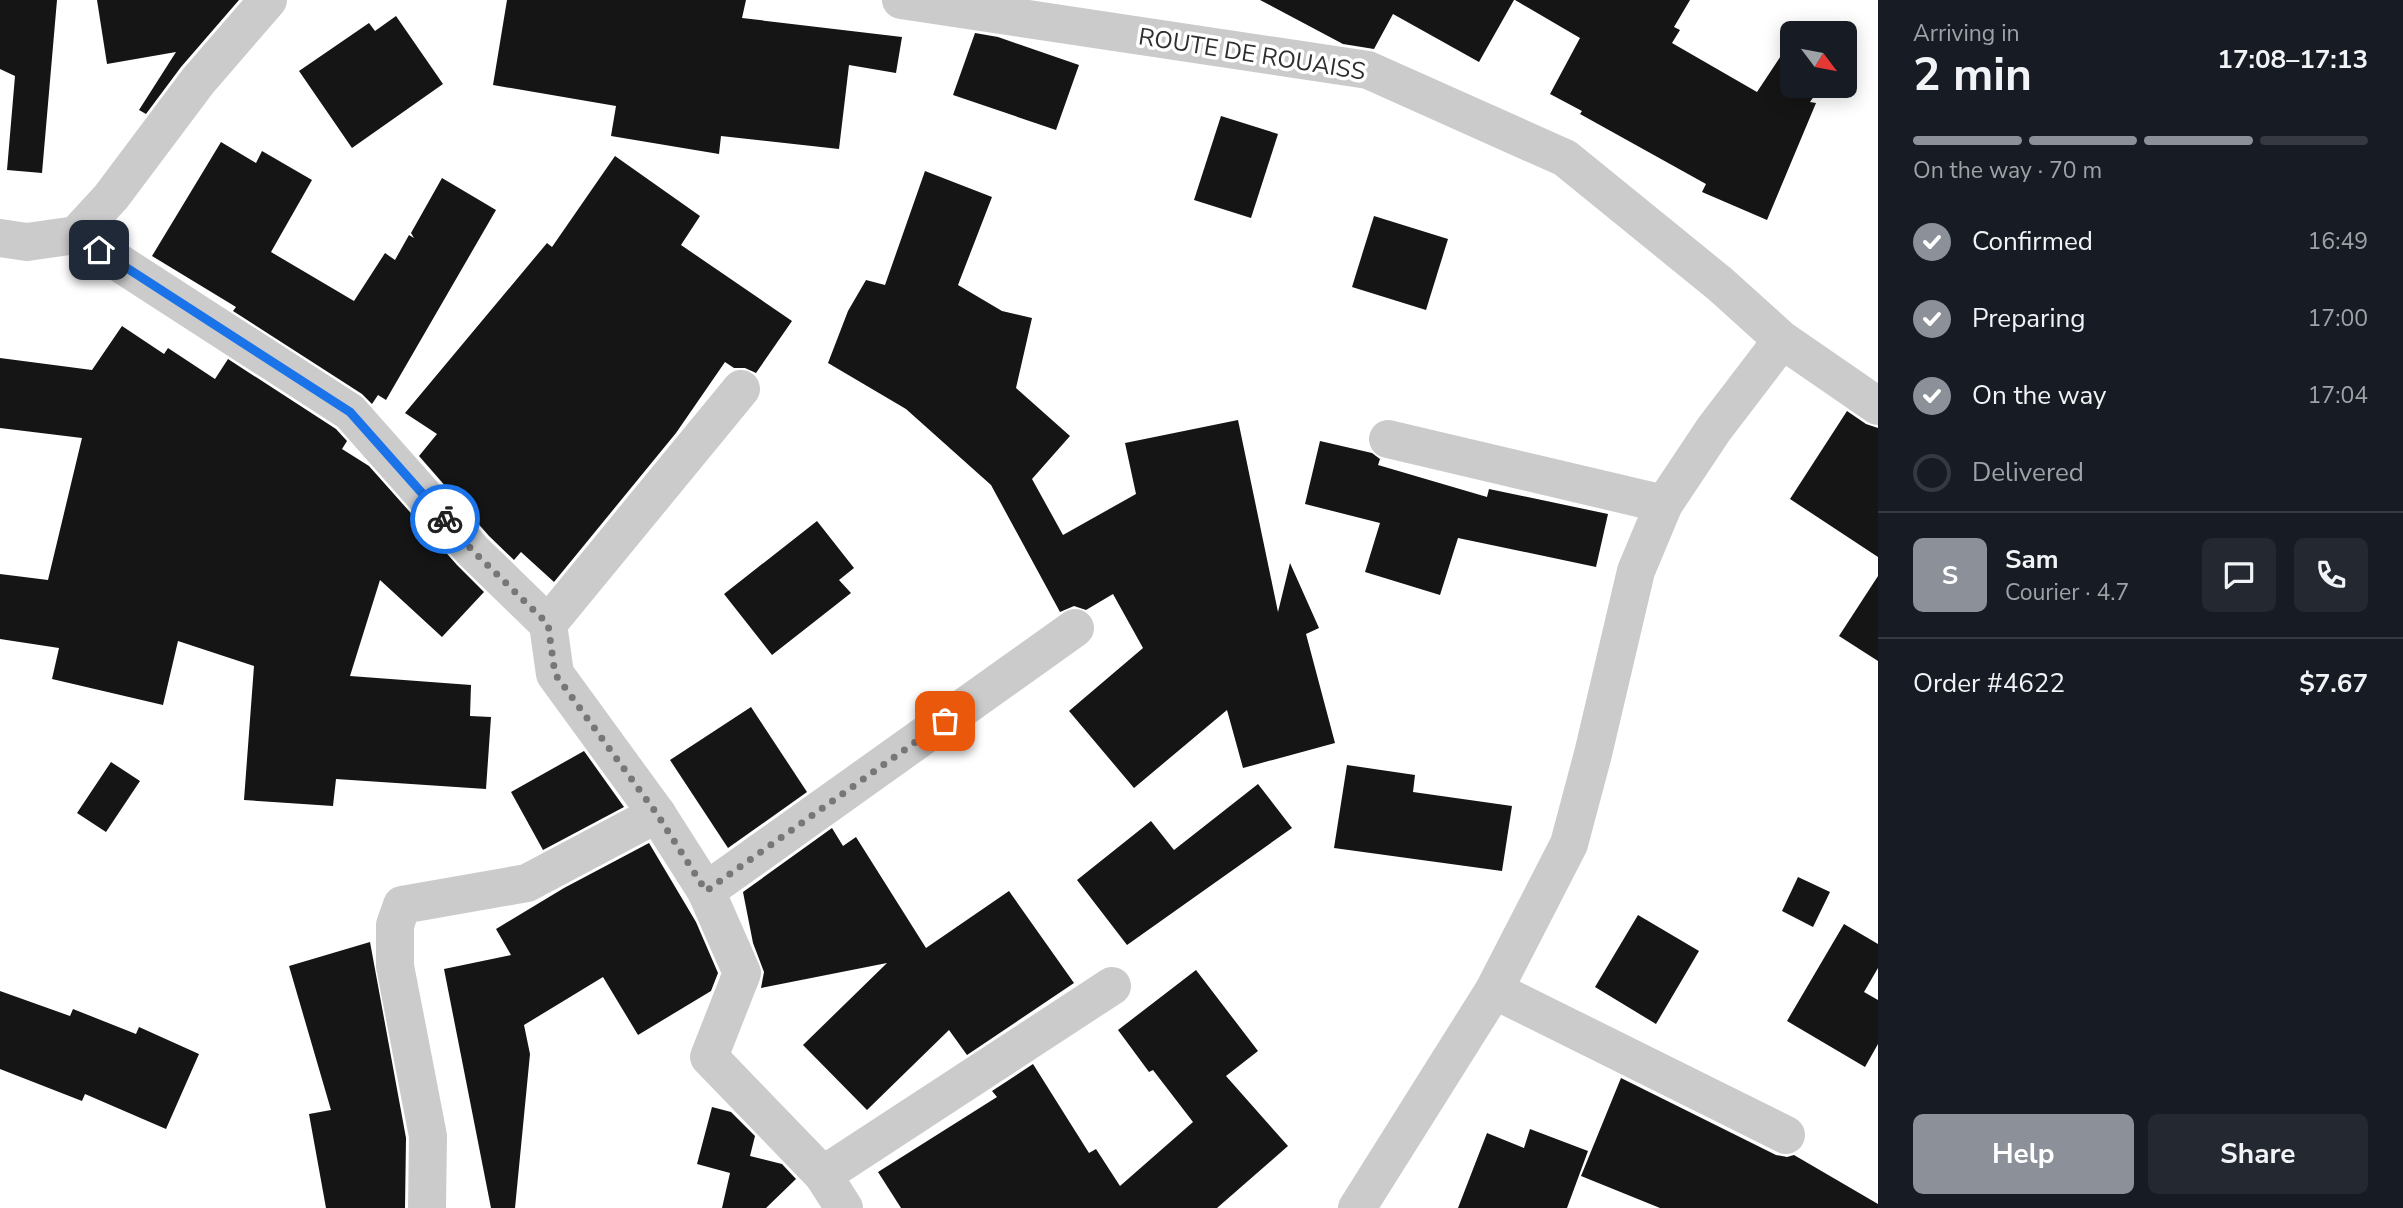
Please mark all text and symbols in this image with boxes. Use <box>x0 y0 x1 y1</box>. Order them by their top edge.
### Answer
text: Arriving in <box>1913 18 2020 49</box>
street label: ROUTE DE ROUAISS <box>1136 20 1368 88</box>
north arrow <box>1780 21 1857 98</box>
map controls <box>1780 21 1857 98</box>
text: 17:08–17:13 <box>2217 42 2368 77</box>
text: 2 min <box>1913 43 2032 106</box>
text: On the way · 70 m <box>1913 155 2102 186</box>
pin <box>69 220 129 280</box>
icon: check <box>1913 223 1951 261</box>
text: Confirmed <box>1972 224 2093 259</box>
text: 16:49 <box>2308 226 2368 257</box>
icon: home <box>80 231 118 269</box>
icon: check <box>1913 300 1951 338</box>
text: Preparing <box>1972 301 2085 336</box>
text: 17:00 <box>2308 303 2368 334</box>
icon: check <box>1913 377 1951 415</box>
text: On the way <box>1972 378 2106 413</box>
text: 17:04 <box>2308 380 2368 411</box>
text: Delivered <box>1972 455 2084 490</box>
courier <box>410 484 480 554</box>
icon: bike <box>426 500 464 538</box>
button: chat <box>2202 538 2276 612</box>
button: phone <box>2294 538 2368 612</box>
text: Sam <box>2005 542 2058 577</box>
text: S <box>1942 558 1958 593</box>
text: Courier · 4.7 <box>2005 577 2129 608</box>
text: Order #4622 <box>1913 666 2065 701</box>
text: $7.67 <box>2299 666 2368 701</box>
pin <box>915 691 975 751</box>
icon: bag <box>926 702 964 740</box>
button: Help <box>1913 1114 2134 1194</box>
button: Share <box>2148 1114 2368 1194</box>

